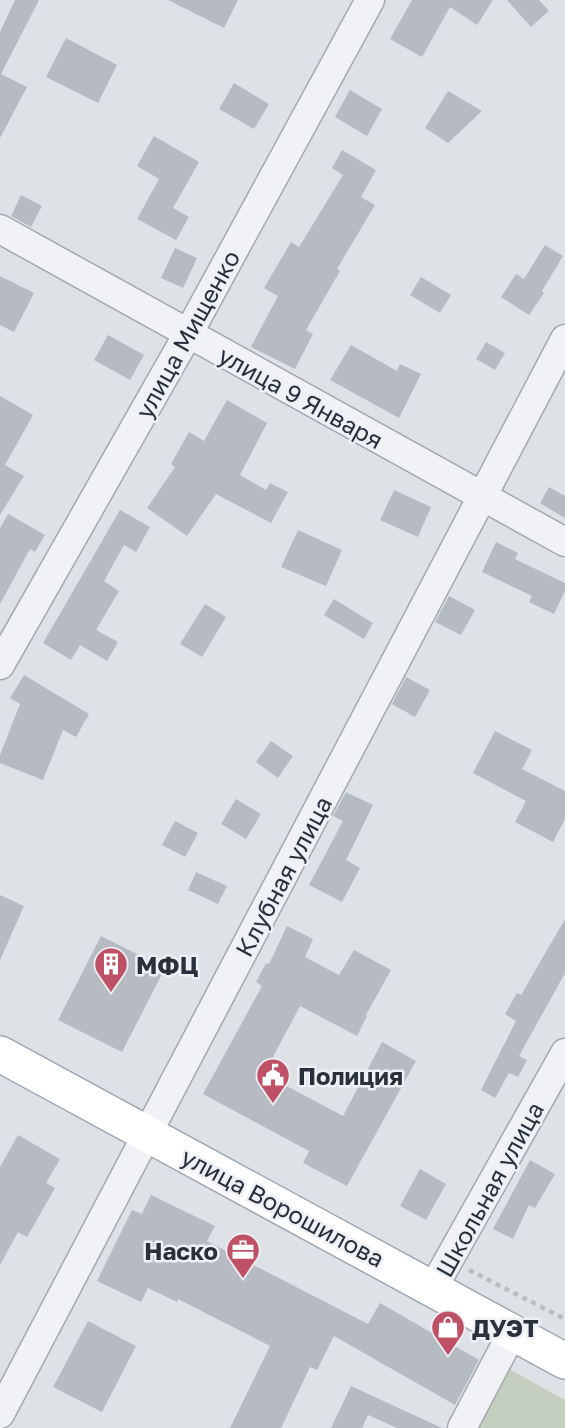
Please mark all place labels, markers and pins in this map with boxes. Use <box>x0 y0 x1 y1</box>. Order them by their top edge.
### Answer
building icon: МФЦ <box>92 945 130 994</box>
place label: МФЦ <box>136 950 198 979</box>
public building icon: Полиция <box>254 1056 292 1105</box>
place label: Полиция <box>298 1061 403 1090</box>
office icon: Наско <box>224 1231 262 1280</box>
place label: Наско <box>144 1236 218 1265</box>
shop icon: ДУЭТ <box>429 1308 467 1357</box>
place label: ДУЭТ <box>472 1313 539 1342</box>

